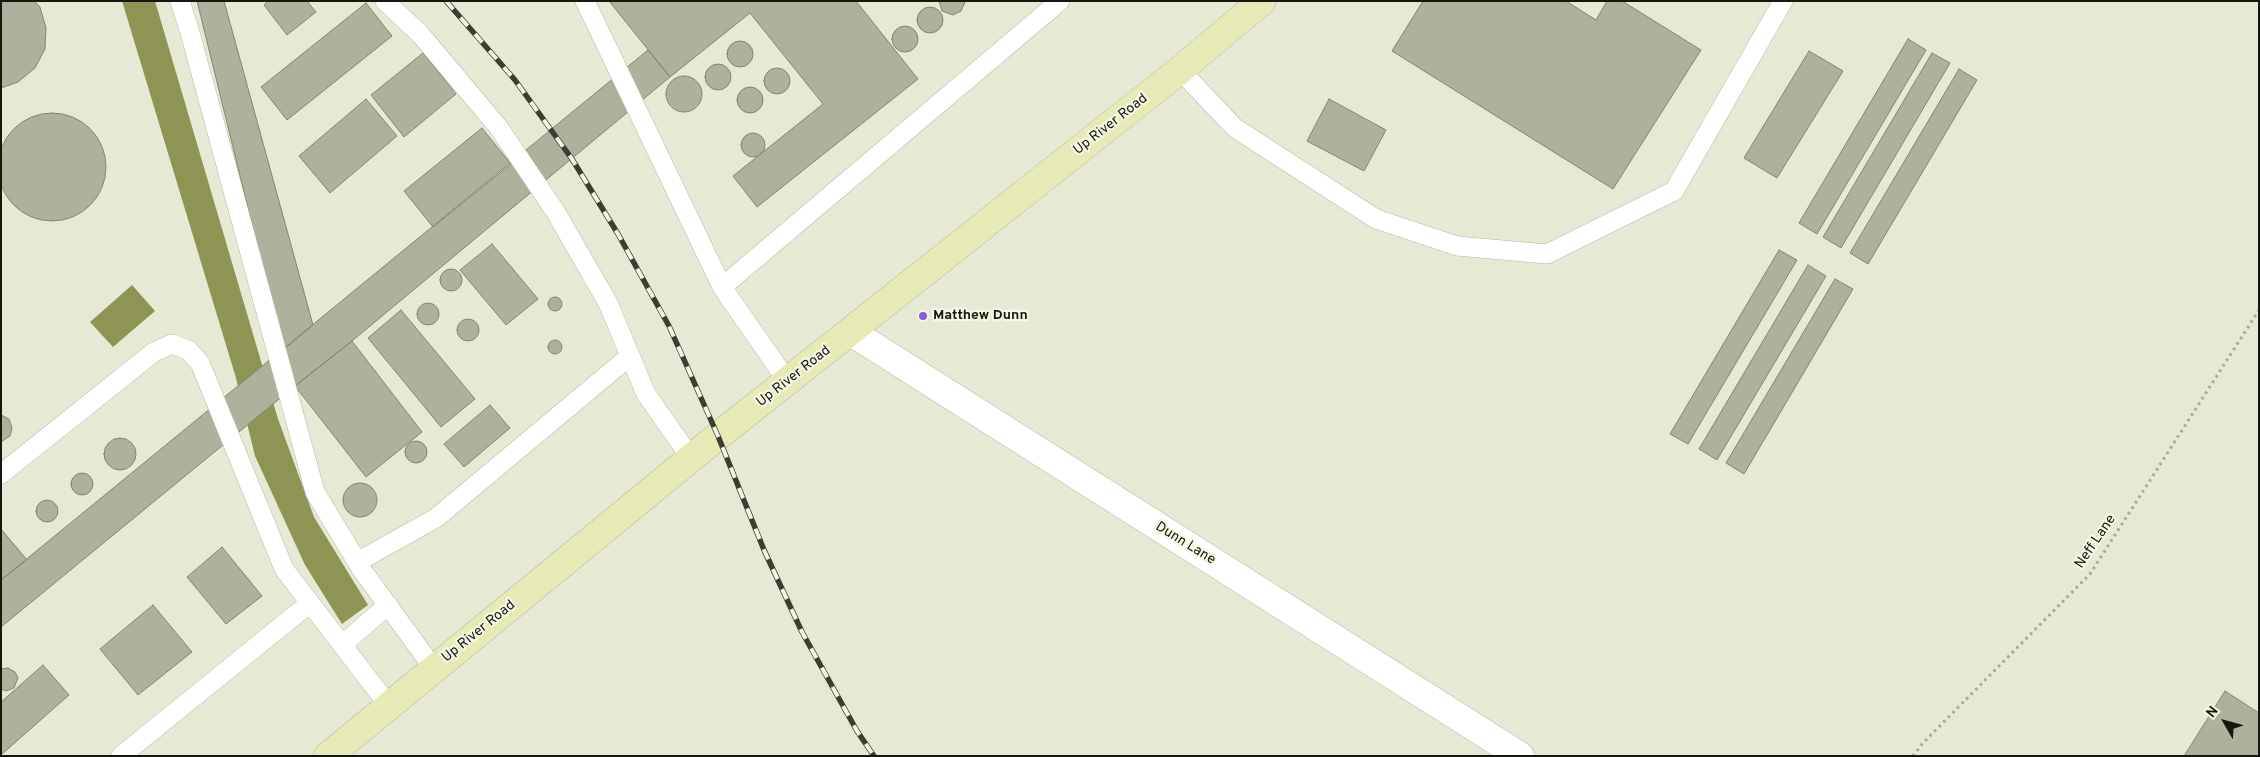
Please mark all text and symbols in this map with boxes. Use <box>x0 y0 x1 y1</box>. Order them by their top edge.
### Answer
street label: Up River Road <box>1071 91 1151 159</box>
place label: Matthew Dunn <box>933 308 1028 324</box>
marker: Matthew Dunn <box>917 310 929 322</box>
street label: Up River Road <box>754 343 834 411</box>
street label: Neff Lane <box>2072 512 2120 572</box>
street label: Dunn Lane <box>1152 519 1218 569</box>
street label: Up River Road <box>439 597 519 667</box>
north arrow <box>2200 697 2250 747</box>
text: N <box>2203 703 2223 722</box>

